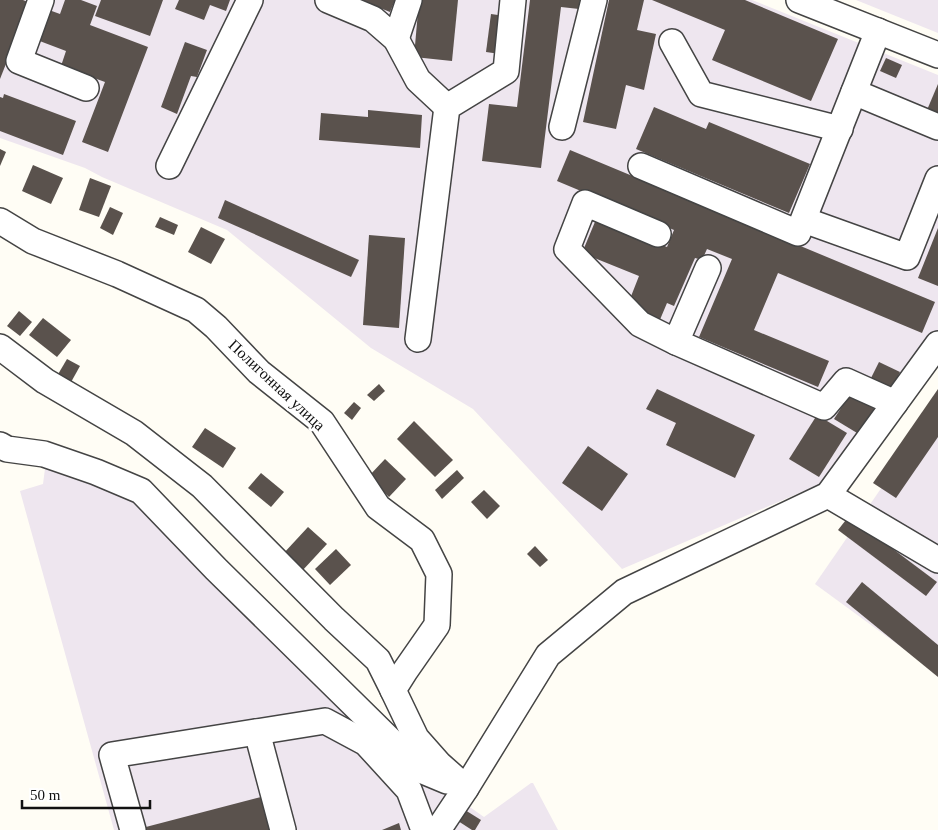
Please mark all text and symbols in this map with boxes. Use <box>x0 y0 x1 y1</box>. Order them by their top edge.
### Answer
street label: Полигонная улица <box>225 336 329 435</box>
scale bar <box>22 778 150 810</box>
text: 50 m <box>30 787 61 803</box>

